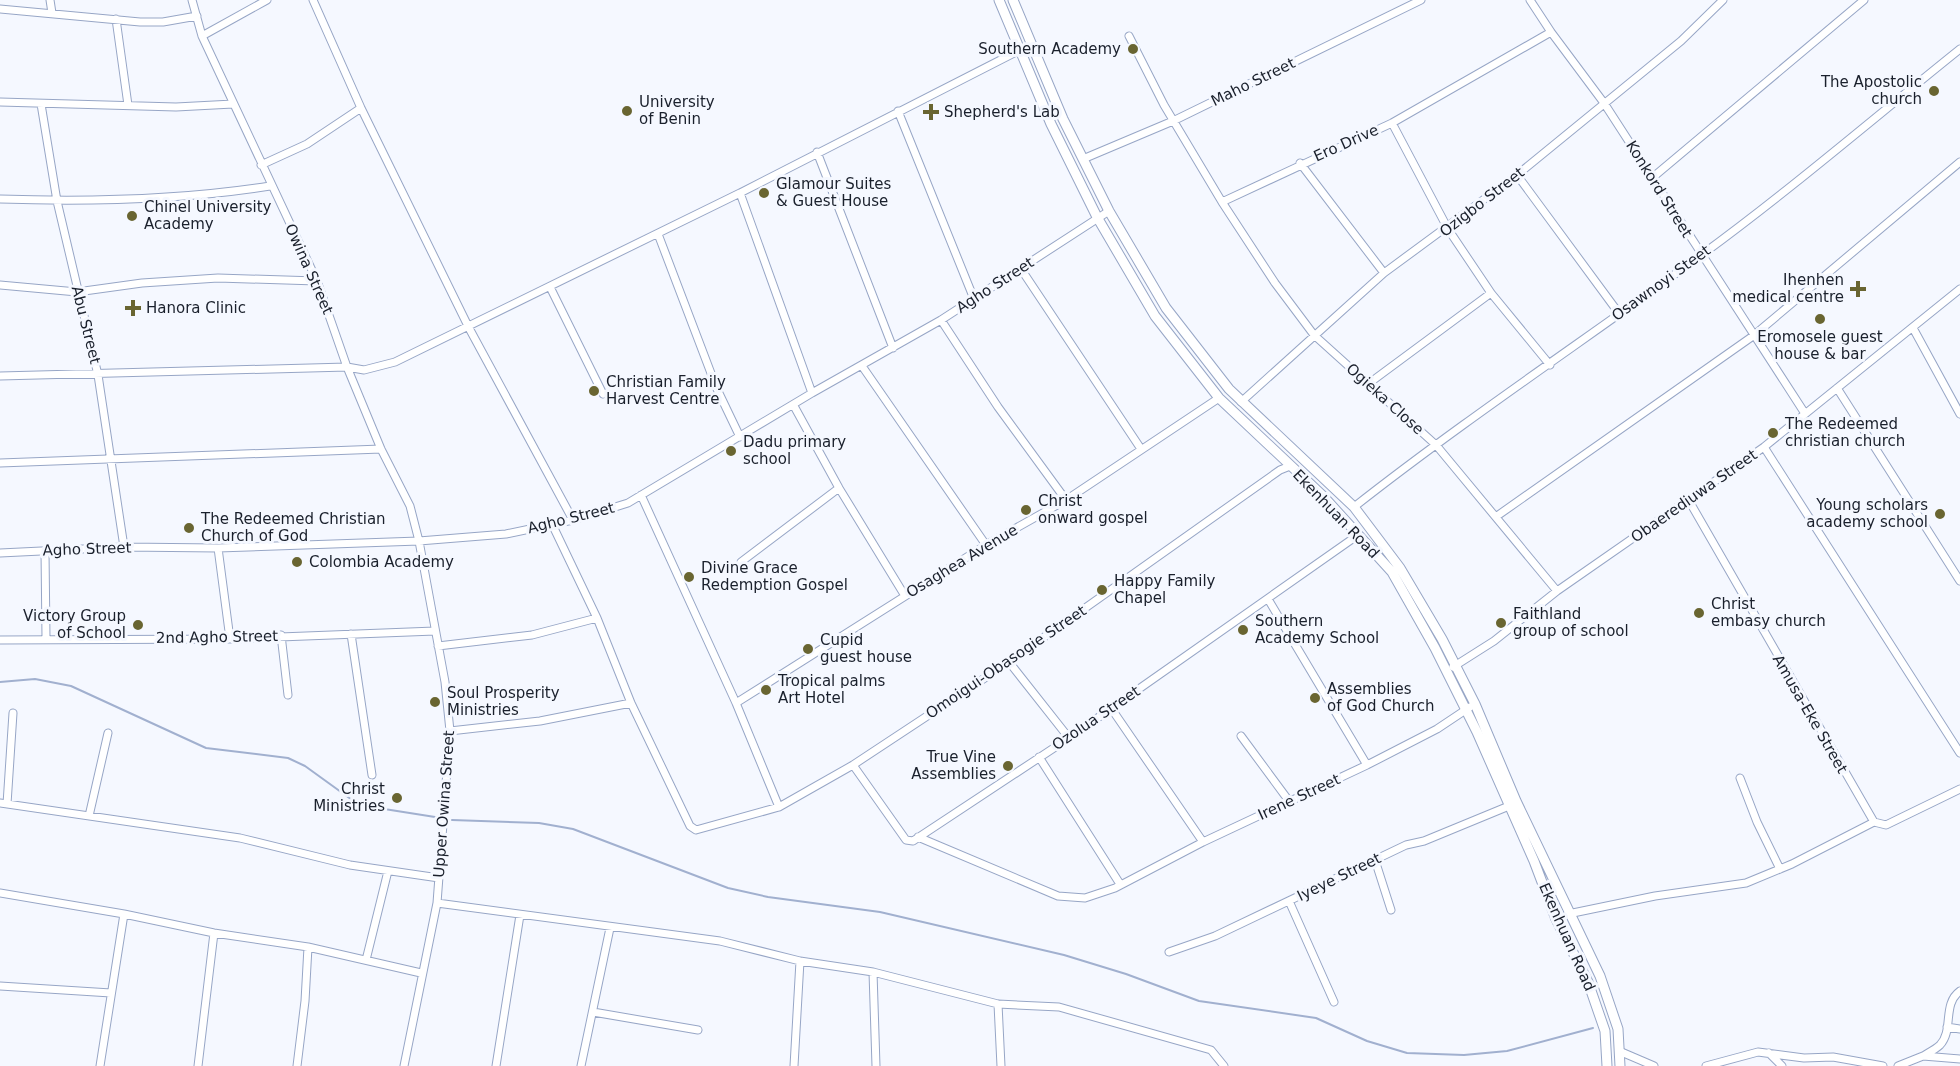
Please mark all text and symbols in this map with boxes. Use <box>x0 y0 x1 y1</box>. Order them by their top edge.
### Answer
place label: Southern Academy <box>978 40 1121 58</box>
marker: Southern Academy <box>1126 42 1140 56</box>
street label: Maho Street <box>1208 54 1298 110</box>
place label: The Apostolic church <box>1820 73 1922 108</box>
marker: The Apostolic church <box>1927 84 1941 98</box>
place label: University of Benin <box>639 93 715 128</box>
marker: Shepherd's Lab <box>922 103 940 121</box>
place label: Shepherd's Lab <box>944 103 1060 121</box>
marker: University of Benin <box>620 104 634 118</box>
street label: Ero Drive <box>1311 121 1381 165</box>
street label: Konkord Street <box>1622 137 1696 241</box>
street label: Ozigbo Street <box>1436 163 1528 241</box>
place label: Glamour Suites & Guest House <box>776 175 892 210</box>
marker: Glamour Suites & Guest House <box>757 186 771 200</box>
place label: Chinel University Academy <box>144 198 272 233</box>
marker: Chinel University Academy <box>125 209 139 223</box>
street label: Owina Street <box>281 221 337 317</box>
street label: Osawnoyi Steet <box>1608 241 1714 325</box>
street label: Agho Street <box>953 253 1037 317</box>
place label: Ihenhen medical centre <box>1732 271 1844 306</box>
marker: Ihenhen medical centre <box>1849 280 1867 298</box>
street label: Abu Street <box>68 284 104 366</box>
marker: Hanora Clinic <box>124 299 142 317</box>
place label: Hanora Clinic <box>146 299 246 317</box>
marker: Eromosele guest house & bar <box>1813 312 1827 326</box>
place label: Eromosele guest house & bar <box>1757 328 1883 363</box>
street label: Ogieka Close <box>1343 360 1427 438</box>
place label: Christian Family Harvest Centre <box>606 373 726 408</box>
marker: Christian Family Harvest Centre <box>587 384 601 398</box>
place label: The Redeemed christian church <box>1784 415 1905 450</box>
marker: The Redeemed christian church <box>1766 426 1780 440</box>
place label: Dadu primary school <box>743 433 846 468</box>
marker: Dadu primary school <box>724 444 738 458</box>
street label: Obaerediuwa Street <box>1627 446 1761 546</box>
street label: Ekenhuan Road <box>1289 466 1383 562</box>
place label: Christ onward gospel <box>1038 492 1148 527</box>
place label: Young scholars academy school <box>1806 496 1928 531</box>
street label: Agho Street <box>526 498 616 537</box>
marker: Christ onward gospel <box>1019 503 1033 517</box>
marker: Young scholars academy school <box>1933 507 1947 521</box>
place label: The Redeemed Christian Church of God <box>200 510 386 545</box>
marker: The Redeemed Christian Church of God <box>182 521 196 535</box>
street label: Osaghea Avenue <box>903 521 1021 601</box>
street label: Agho Street <box>42 538 132 560</box>
place label: Colombia Academy <box>309 553 454 571</box>
marker: Colombia Academy <box>290 555 304 569</box>
place label: Divine Grace Redemption Gospel <box>701 559 848 594</box>
marker: Divine Grace Redemption Gospel <box>682 570 696 584</box>
place label: Happy Family Chapel <box>1114 572 1216 607</box>
marker: Happy Family Chapel <box>1095 583 1109 597</box>
place label: Christ embasy church <box>1711 595 1826 630</box>
street label: Omoigui-Obasogie Street <box>922 601 1090 722</box>
place label: Faithland group of school <box>1513 605 1629 640</box>
marker: Christ embasy church <box>1692 606 1706 620</box>
place label: Victory Group of School <box>23 607 126 642</box>
place label: Southern Academy School <box>1255 612 1379 647</box>
marker: Faithland group of school <box>1494 616 1508 630</box>
marker: Victory Group of School <box>131 618 145 632</box>
marker: Southern Academy School <box>1236 623 1250 637</box>
street label: 2nd Agho Street <box>156 627 278 647</box>
place label: Cupid guest house <box>820 631 912 666</box>
marker: Cupid guest house <box>801 642 815 656</box>
street label: Amusa-Eke Street <box>1769 651 1851 777</box>
place label: Tropical palms Art Hotel <box>777 672 886 707</box>
place label: Assemblies of God Church <box>1327 680 1434 715</box>
street label: Ozolua Street <box>1049 682 1143 754</box>
marker: Tropical palms Art Hotel <box>759 683 773 697</box>
place label: Soul Prosperity Ministries <box>447 684 560 719</box>
marker: Assemblies of God Church <box>1308 691 1322 705</box>
marker: Soul Prosperity Ministries <box>428 695 442 709</box>
street label: Upper Owina Street <box>430 730 458 878</box>
place label: True Vine Assemblies <box>911 748 996 783</box>
marker: True Vine Assemblies <box>1001 759 1015 773</box>
street label: Irene Street <box>1255 770 1343 824</box>
place label: Christ Ministries <box>313 780 385 815</box>
marker: Christ Ministries <box>390 791 404 805</box>
street label: Iyeye Street <box>1294 849 1384 905</box>
street label: Ekenhuan Road <box>1535 880 1599 994</box>

